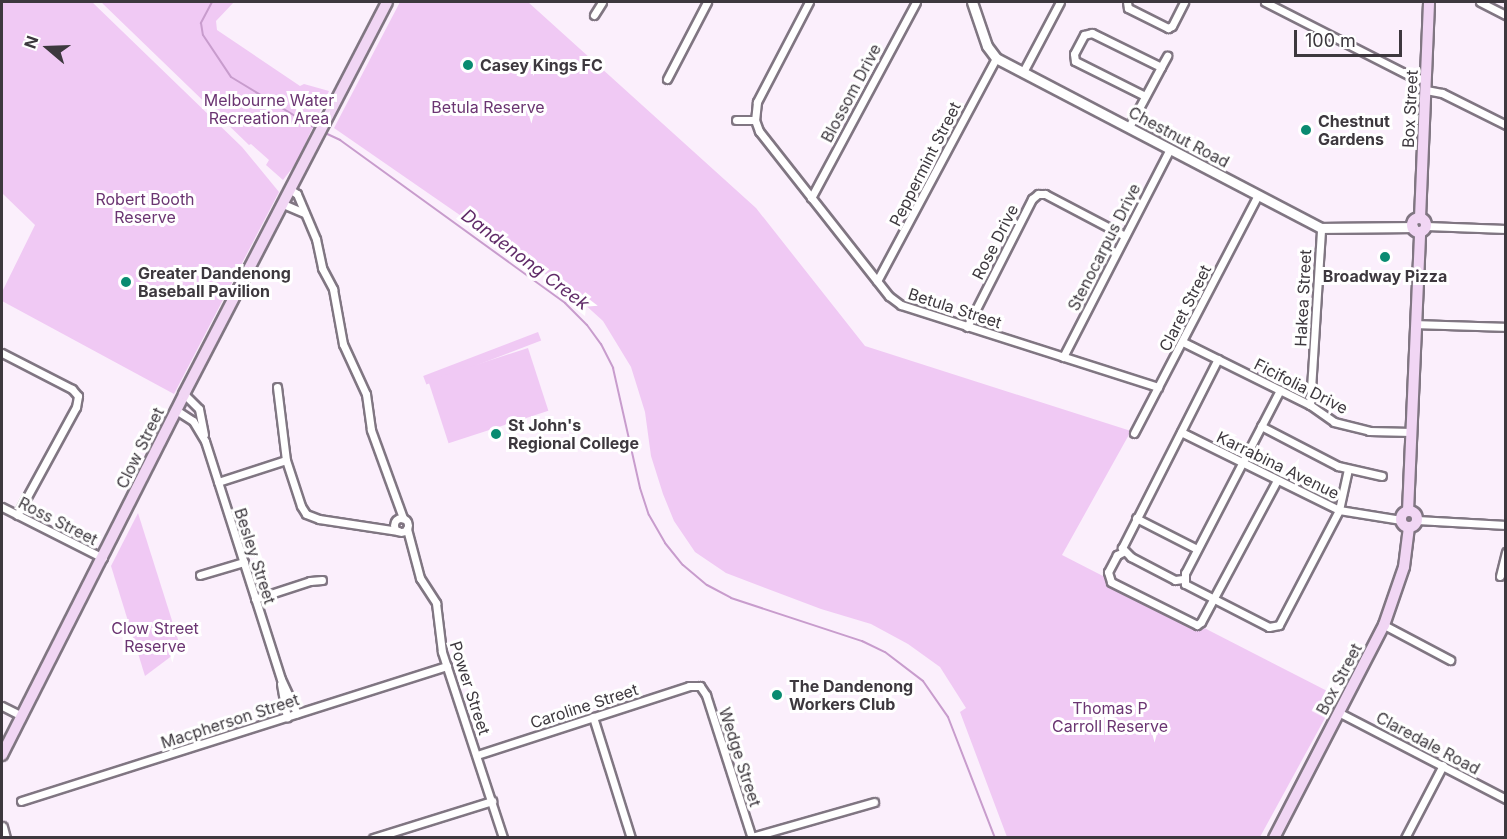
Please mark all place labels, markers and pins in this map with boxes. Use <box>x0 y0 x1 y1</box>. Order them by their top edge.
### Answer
place label: Casey Kings FC <box>480 55 603 75</box>
marker: Casey Kings FC <box>461 58 475 72</box>
place label: Chestnut Gardens <box>1318 111 1390 149</box>
marker: Chestnut Gardens <box>1299 123 1313 137</box>
marker: Broadway Pizza <box>1378 250 1392 264</box>
place label: Greater Dandenong Baseball Pavilion <box>138 263 291 301</box>
place label: Broadway Pizza <box>1323 266 1447 286</box>
marker: Greater Dandenong Baseball Pavilion <box>119 275 133 289</box>
place label: St John's Regional College <box>508 415 639 453</box>
marker: St John's Regional College <box>489 427 503 441</box>
place label: The Dandenong Workers Club <box>789 676 913 714</box>
marker: The Dandenong Workers Club <box>770 688 784 702</box>

